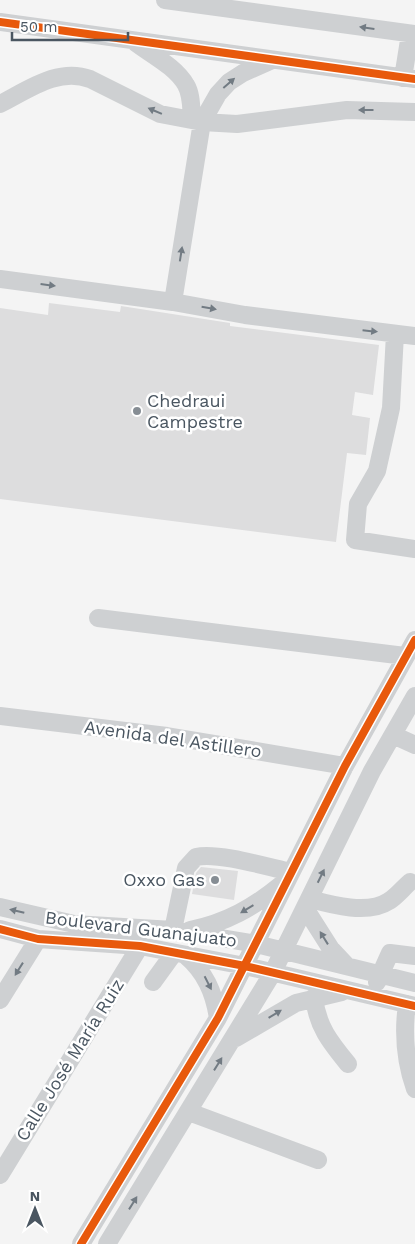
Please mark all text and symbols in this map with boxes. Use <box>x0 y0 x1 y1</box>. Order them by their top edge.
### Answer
scale bar <box>12 10 129 42</box>
text: 50 m <box>20 18 57 36</box>
one-way arrow <box>358 24 374 32</box>
one-way arrow <box>223 77 235 89</box>
one-way arrow <box>148 106 162 114</box>
one-way arrow <box>358 106 374 114</box>
one-way arrow <box>178 246 186 262</box>
one-way arrow <box>41 281 57 289</box>
one-way arrow <box>202 304 218 312</box>
one-way arrow <box>362 327 378 335</box>
place label: Chedraui Campestre <box>147 390 243 432</box>
marker: Chedraui Campestre <box>131 405 143 417</box>
street label: Avenida del Astillero <box>83 716 263 761</box>
one-way arrow <box>317 868 325 883</box>
place label: Oxxo Gas <box>123 869 205 890</box>
marker: Oxxo Gas <box>209 874 221 886</box>
one-way arrow <box>241 905 254 914</box>
street label: Boulevard Guanajuato <box>44 906 238 951</box>
one-way arrow <box>10 907 25 915</box>
one-way arrow <box>319 932 328 945</box>
one-way arrow <box>14 963 24 976</box>
street label: Calle José María Ruiz <box>11 975 128 1145</box>
one-way arrow <box>204 976 212 990</box>
one-way arrow <box>268 1009 282 1018</box>
one-way arrow <box>214 1058 223 1071</box>
north arrow <box>10 1184 60 1234</box>
text: N <box>30 1188 40 1204</box>
one-way arrow <box>128 1196 138 1209</box>

